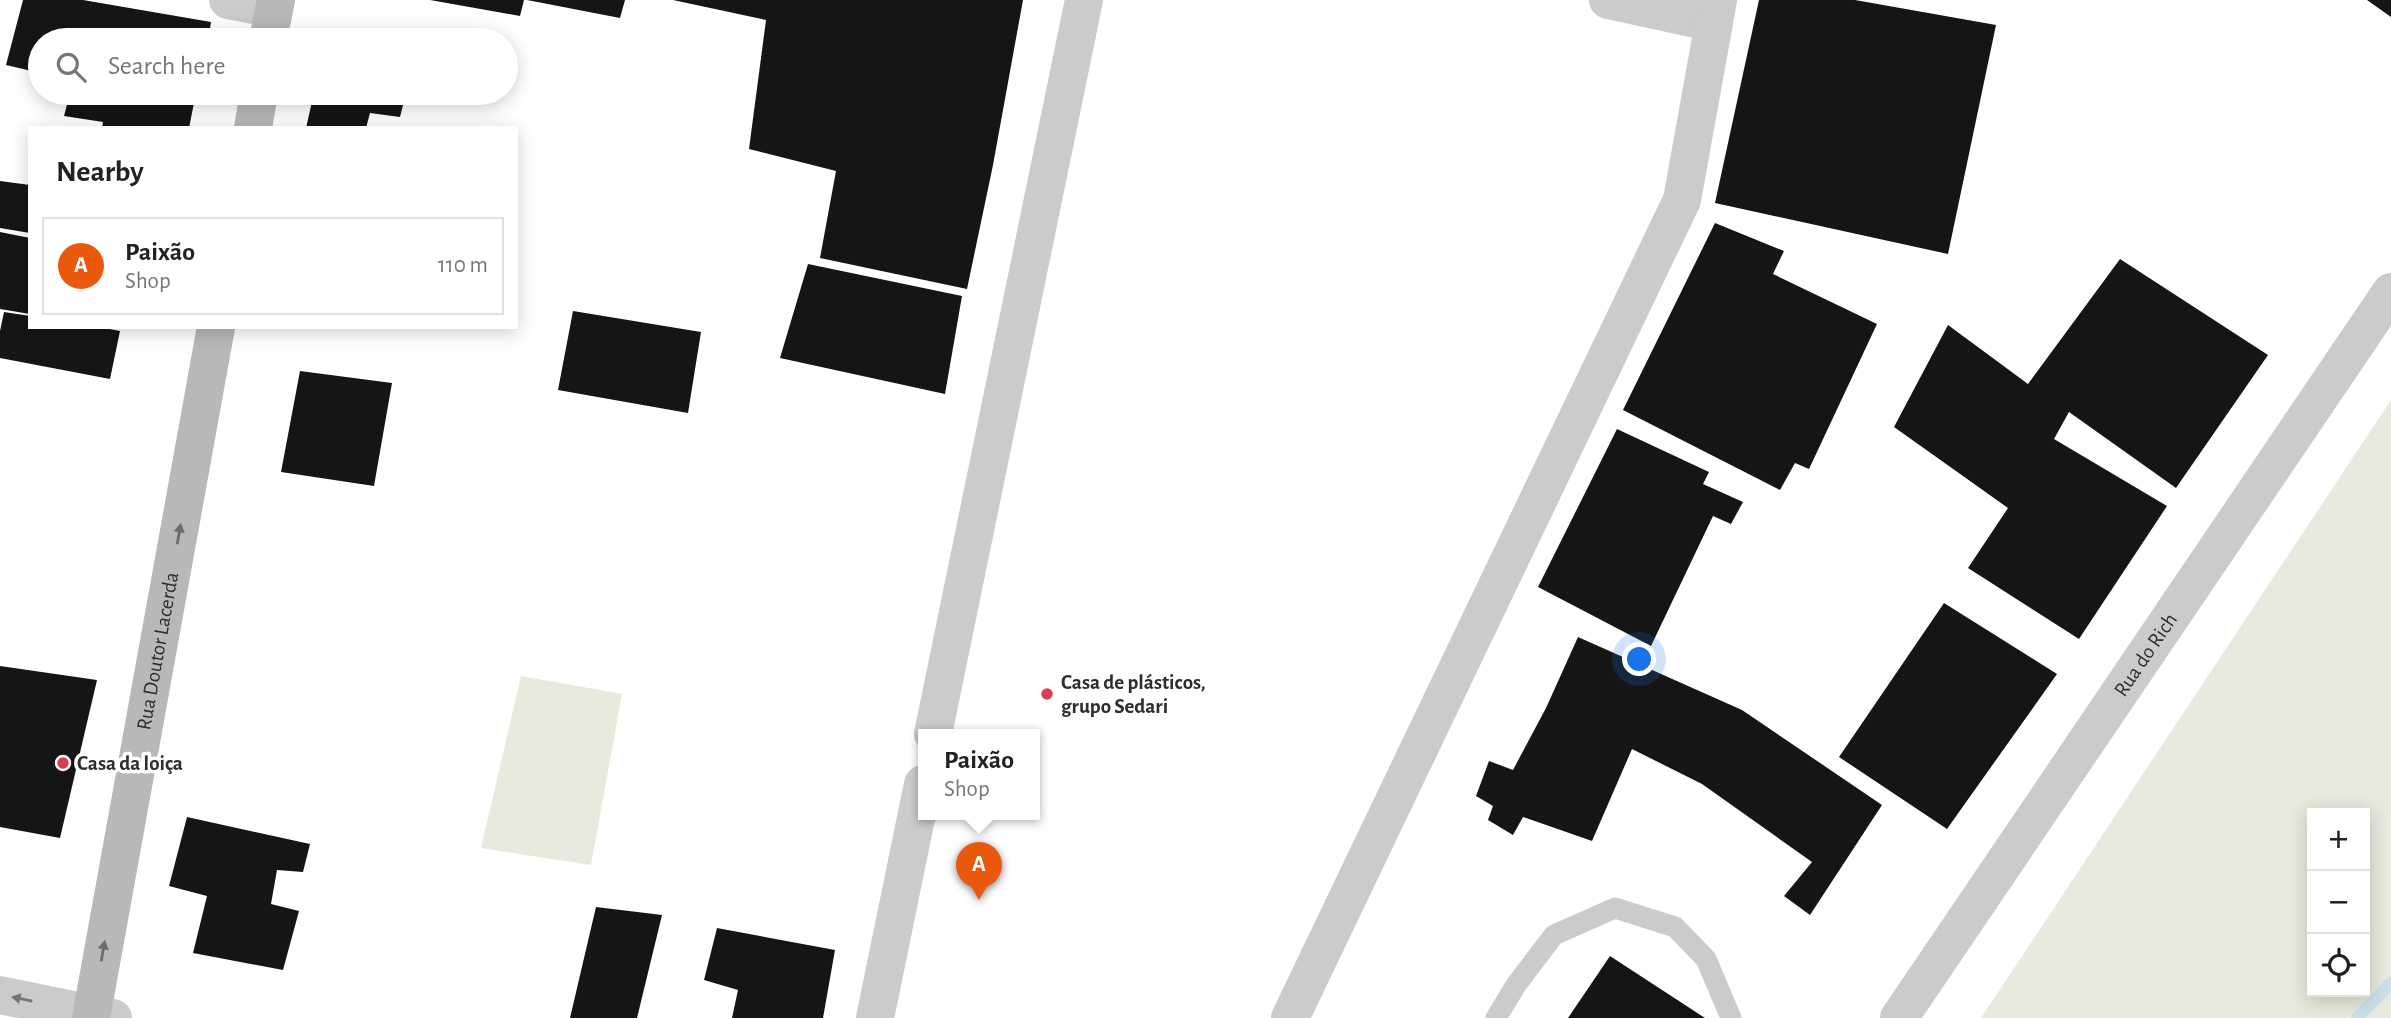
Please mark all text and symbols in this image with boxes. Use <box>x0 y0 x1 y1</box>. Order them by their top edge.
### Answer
search box <box>28 28 518 105</box>
icon: search <box>52 48 90 86</box>
text: Search here <box>108 53 226 79</box>
text: Nearby <box>56 157 144 187</box>
text: Paixão <box>125 239 195 265</box>
text: A <box>74 254 88 277</box>
text: 110 m <box>438 254 488 277</box>
text: Shop <box>125 270 171 293</box>
one-way arrow <box>173 523 184 545</box>
street label: Rua Doutor Lacerda <box>133 570 183 732</box>
street label: Rua do Rich <box>2110 609 2181 700</box>
your location <box>1622 642 1656 676</box>
place label: Casa de plásticos, grupo Sedari <box>1061 672 1206 717</box>
marker: Casa de plásticos, grupo Sedari <box>1039 686 1055 702</box>
popup <box>918 729 1040 820</box>
text: Paixão <box>944 747 1014 773</box>
place label: Casa da loiça <box>77 753 183 774</box>
marker: Casa da loiça <box>55 755 71 771</box>
text: Shop <box>944 778 990 801</box>
map controls <box>2307 808 2370 997</box>
button: + <box>2307 808 2370 871</box>
pin: A <box>956 842 1002 900</box>
button: − <box>2307 871 2370 934</box>
button: locate <box>2307 934 2370 997</box>
one-way arrow <box>98 940 109 962</box>
one-way arrow <box>11 994 33 1005</box>

